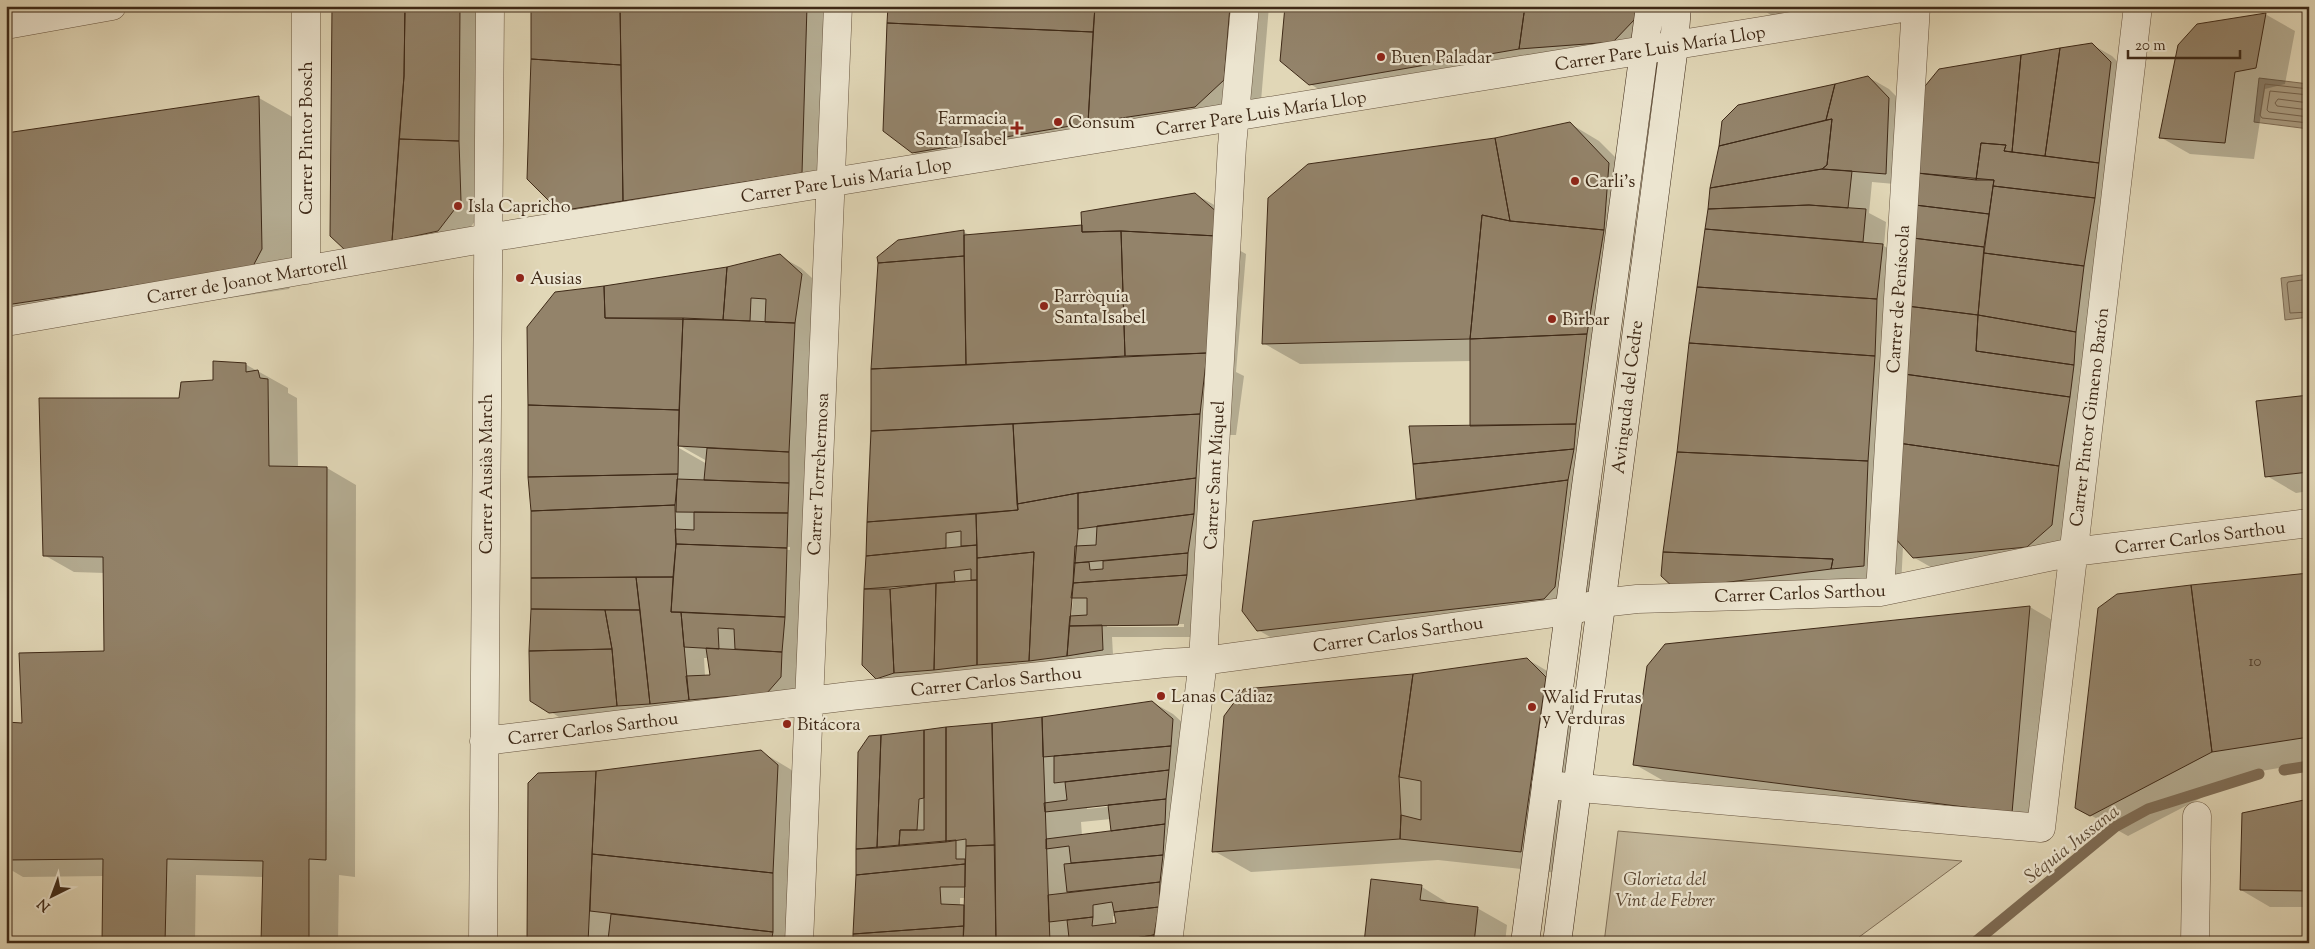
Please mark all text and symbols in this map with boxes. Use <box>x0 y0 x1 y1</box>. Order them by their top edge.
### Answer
street label: Carrer Pare Luis María Llop <box>1553 20 1767 79</box>
scale bar <box>2128 28 2240 60</box>
text: 20 m <box>2135 36 2166 57</box>
place label: Buen Paladar <box>1391 46 1492 72</box>
marker: Buen Paladar <box>1375 51 1387 63</box>
street label: Carrer Pintor Bosch <box>295 61 321 215</box>
street label: Carrer Pare Luis María Llop <box>1154 85 1368 144</box>
place label: Farmacia Santa Isabel <box>915 107 1007 154</box>
place label: Consum <box>1068 111 1135 137</box>
marker: Consum <box>1052 116 1064 128</box>
marker: Farmacia Santa Isabel <box>1011 122 1023 134</box>
street label: Carrer Pare Luis María Llop <box>739 152 953 211</box>
place label: Carli's <box>1585 170 1635 196</box>
marker: Carli's <box>1569 175 1581 187</box>
place label: Isla Capricho <box>468 195 571 221</box>
marker: Isla Capricho <box>452 200 464 212</box>
street label: Carrer de Peníscola <box>1882 224 1918 374</box>
street label: Carrer de Joanot Martorell <box>145 252 350 312</box>
place label: Ausias <box>530 267 582 293</box>
marker: Ausias <box>514 272 526 284</box>
place label: Parròquia Santa Isabel <box>1054 285 1146 332</box>
marker: Parròquia Santa Isabel <box>1038 300 1050 312</box>
street label: Carrer Pintor Gimeno Barón <box>2065 306 2117 528</box>
place label: Birbar <box>1562 308 1610 334</box>
marker: Birbar <box>1546 313 1558 325</box>
street label: Avinguda del Cedre <box>1607 319 1651 476</box>
street label: Carrer Torrehermosa <box>803 392 837 556</box>
street label: Carrer Ausiàs March <box>475 393 501 554</box>
street label: Carrer Sant Miquel <box>1199 400 1233 550</box>
street label: Carrer Carlos Sarthou <box>2113 516 2287 562</box>
street label: Carrer Carlos Sarthou <box>1714 579 1886 611</box>
street label: Carrer Carlos Sarthou <box>1311 611 1485 661</box>
house number: 10 <box>2249 652 2262 673</box>
street label: Carrer Carlos Sarthou <box>910 661 1083 705</box>
place label: Lanas Cádiaz <box>1171 685 1273 711</box>
place label: Walid Frutas y Verduras <box>1542 686 1642 733</box>
marker: Lanas Cádiaz <box>1155 690 1167 702</box>
marker: Walid Frutas y Verduras <box>1526 701 1538 713</box>
street label: Carrer Carlos Sarthou <box>506 707 680 753</box>
place label: Bitácora <box>797 713 861 739</box>
marker: Bitácora <box>781 718 793 730</box>
water label: Séquia Jussana <box>2019 799 2126 891</box>
park label: Glorieta del Vint de Febrer <box>1615 868 1715 915</box>
north arrow <box>28 872 78 922</box>
text: N <box>34 893 55 915</box>

